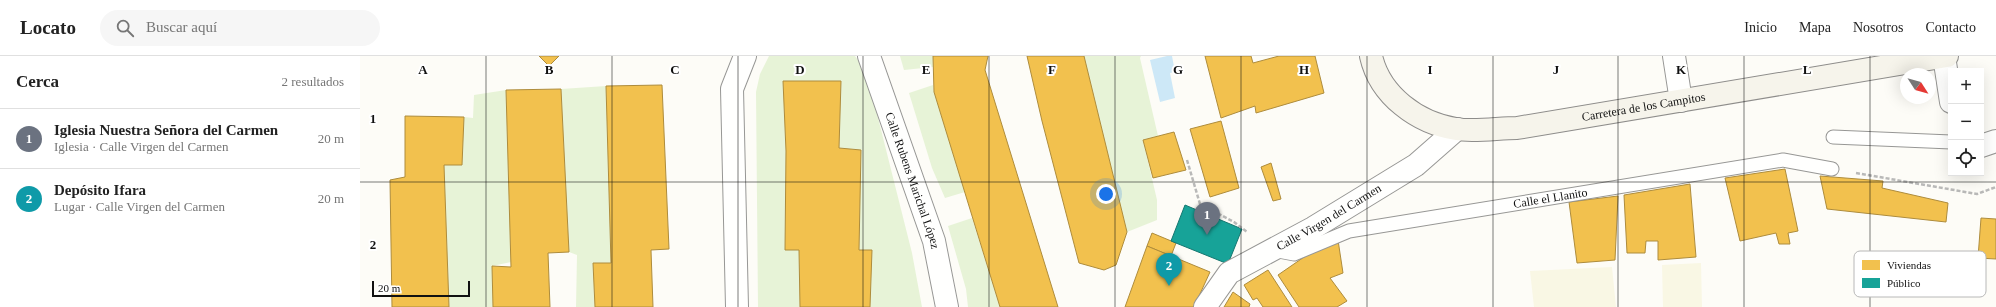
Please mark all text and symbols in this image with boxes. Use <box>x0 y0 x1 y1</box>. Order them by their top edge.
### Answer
search box <box>100 10 380 46</box>
text: Locato <box>20 17 76 38</box>
icon: search <box>114 17 136 39</box>
text: Buscar aquí <box>146 19 217 35</box>
text: Inicio <box>1744 20 1777 35</box>
text: Mapa <box>1799 20 1831 35</box>
text: Nosotros <box>1853 20 1903 35</box>
text: Contacto <box>1925 20 1976 35</box>
text: A <box>418 62 428 77</box>
text: B <box>545 62 554 77</box>
text: C <box>670 62 680 77</box>
text: D <box>795 62 805 77</box>
text: E <box>922 62 930 77</box>
text: F <box>1048 62 1056 77</box>
text: G <box>1173 62 1183 77</box>
text: H <box>1299 62 1309 77</box>
text: I <box>1427 62 1433 77</box>
text: J <box>1553 62 1560 77</box>
text: K <box>1676 62 1687 77</box>
text: L <box>1803 62 1812 77</box>
north arrow <box>1900 68 1936 104</box>
map controls <box>1948 68 1984 176</box>
button: + <box>1948 68 1984 104</box>
text: Cerca <box>16 72 59 91</box>
text: 2 resultados <box>282 74 344 89</box>
street label: Carretera de los Campitos <box>1581 90 1707 124</box>
button: − <box>1948 104 1984 140</box>
street label: Calle Rubens Marichal López <box>882 110 942 250</box>
text: 1 <box>370 111 376 126</box>
text: Iglesia Nuestra Señora del Carmen <box>54 122 278 138</box>
text: 1 <box>26 131 32 146</box>
text: 20 m <box>318 131 344 146</box>
text: Iglesia · Calle Virgen del Carmen <box>54 139 229 154</box>
button: locate <box>1948 140 1984 176</box>
street label: Calle Virgen del Carmen <box>1274 181 1384 253</box>
text: Depósito Ifara <box>54 182 146 198</box>
your location <box>1096 184 1116 204</box>
street label: Calle el Llanito <box>1512 185 1588 211</box>
text: 2 <box>26 191 32 206</box>
text: 20 m <box>318 191 344 206</box>
text: Lugar · Calle Virgen del Carmen <box>54 199 225 214</box>
pin: 1 <box>1194 202 1220 235</box>
text: 2 <box>370 237 376 252</box>
legend <box>1854 251 1986 297</box>
pin: 2 <box>1156 253 1182 286</box>
text: Viviendas <box>1887 259 1931 271</box>
text: Público <box>1887 277 1921 289</box>
scale bar <box>372 279 470 298</box>
text: 20 m <box>378 282 400 294</box>

